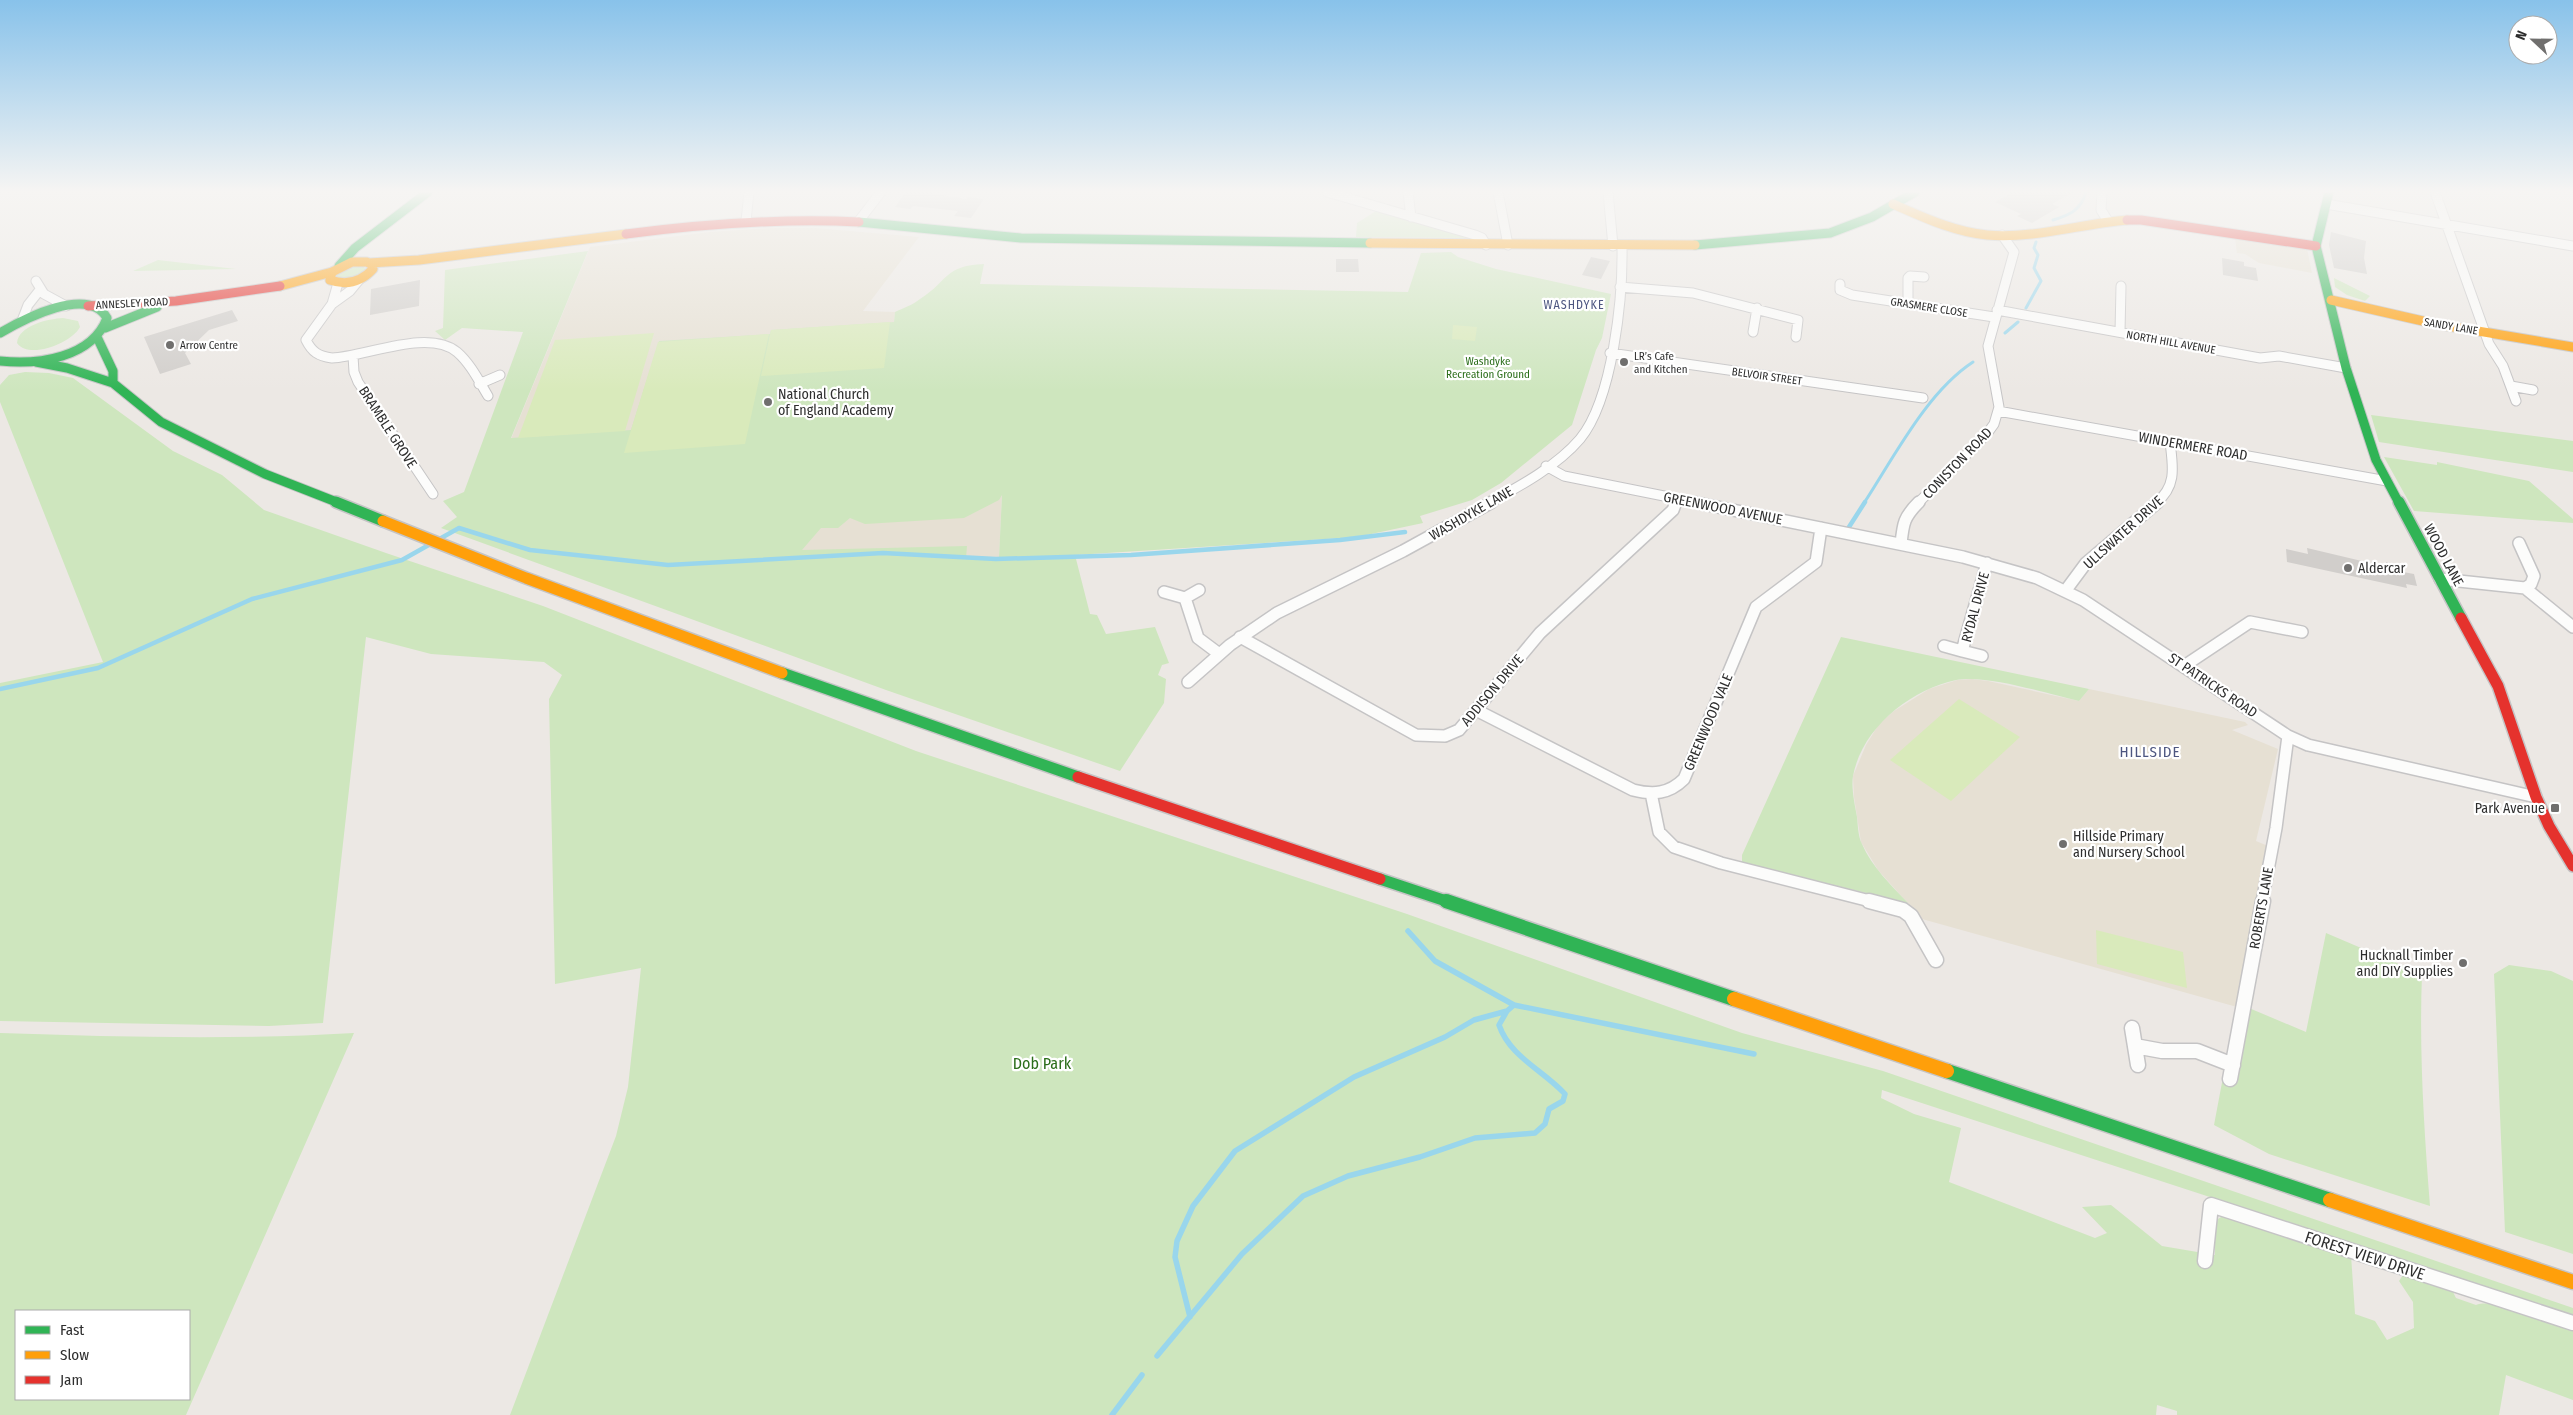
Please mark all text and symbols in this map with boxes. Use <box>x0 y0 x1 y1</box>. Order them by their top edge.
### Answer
north arrow <box>2508 15 2558 65</box>
text: N <box>2512 28 2531 42</box>
street label: ANNESLEY ROAD <box>95 295 169 312</box>
street label: GRASMERE CLOSE <box>1890 295 1968 320</box>
district label: WASHDYKE <box>1543 298 1605 312</box>
street label: SANDY LANE <box>2423 315 2479 338</box>
street label: NORTH HILL AVENUE <box>2125 328 2216 357</box>
marker: Arrow Centre <box>164 339 176 351</box>
place label: Arrow Centre <box>180 339 238 352</box>
place label: LR’s Cafe and Kitchen <box>1634 350 1687 376</box>
park label: Washdyke Recreation Ground <box>1446 355 1530 381</box>
marker: LR’s Cafe and Kitchen <box>1618 356 1630 368</box>
street label: BELVOIR STREET <box>1731 365 1804 388</box>
street label: BRAMBLE GROVE <box>355 383 421 472</box>
place label: National Church of England Academy <box>778 386 894 419</box>
marker: National Church of England Academy <box>762 396 774 408</box>
street label: CONISTON ROAD <box>1919 424 1996 503</box>
street label: WINDERMERE ROAD <box>2137 429 2249 464</box>
street label: WASHDYKE LANE <box>1426 482 1517 544</box>
street label: GREENWOOD AVENUE <box>1662 489 1784 528</box>
street label: ULLSWATER DRIVE <box>2080 492 2167 573</box>
street label: WOOD LANE <box>2420 521 2467 590</box>
place label: Aldercar <box>2358 560 2406 577</box>
marker: Aldercar <box>2342 562 2354 574</box>
street label: RYDAL DRIVE <box>1958 570 1993 644</box>
street label: ST PATRICKS ROAD <box>2165 649 2260 721</box>
street label: ADDISON DRIVE <box>1458 651 1527 729</box>
street label: GREENWOOD VALE <box>1680 671 1737 773</box>
district label: HILLSIDE <box>2119 743 2181 761</box>
place label: Park Avenue <box>2475 800 2545 817</box>
marker: Park Avenue <box>2549 802 2561 814</box>
place label: Hillside Primary and Nursery School <box>2073 828 2185 861</box>
marker: Hillside Primary and Nursery School <box>2057 838 2069 850</box>
street label: ROBERTS LANE <box>2246 865 2277 950</box>
place label: Hucknall Timber and DIY Supplies <box>2357 947 2453 980</box>
marker: Hucknall Timber and DIY Supplies <box>2457 957 2469 969</box>
park label: Dob Park <box>1013 1054 1072 1073</box>
street label: FOREST VIEW DRIVE <box>2302 1227 2427 1284</box>
legend <box>15 1310 190 1400</box>
text: Fast <box>60 1321 84 1339</box>
text: Slow <box>60 1346 89 1364</box>
text: Jam <box>60 1371 83 1389</box>

